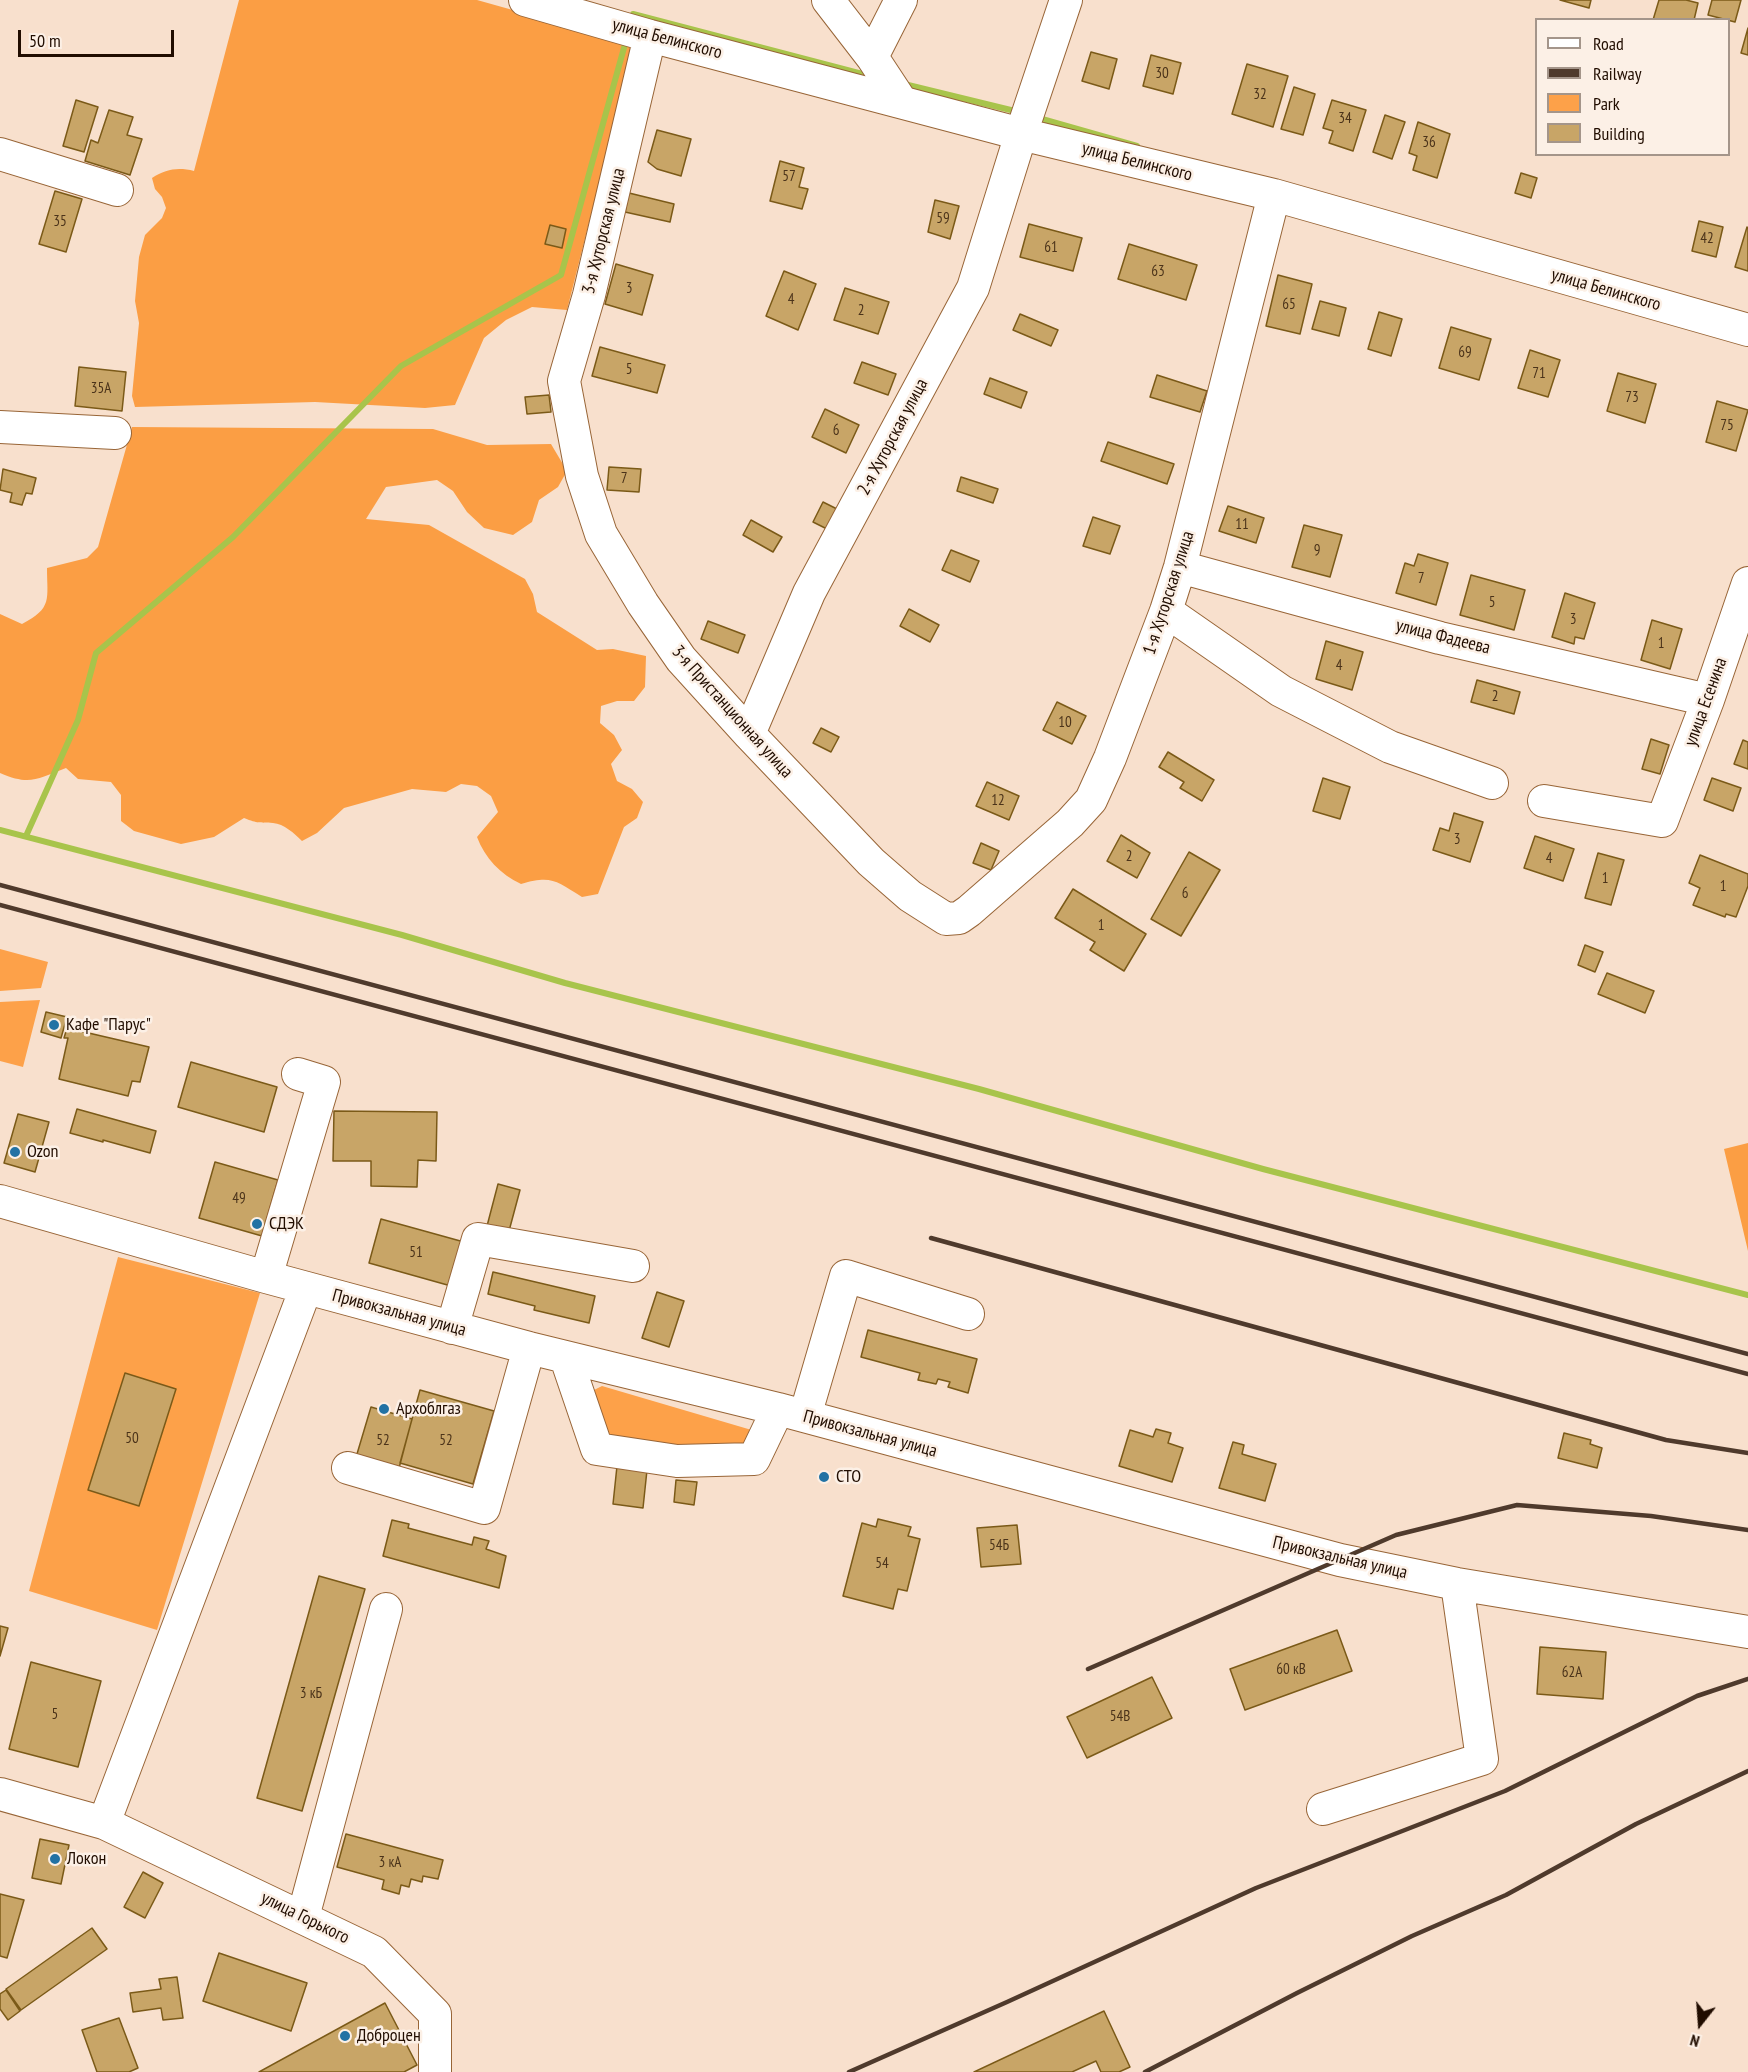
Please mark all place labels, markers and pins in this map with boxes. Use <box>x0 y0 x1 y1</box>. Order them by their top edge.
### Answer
place label: Кафе "Парус" <box>66 1014 151 1036</box>
marker: Кафе "Парус" <box>47 1018 61 1032</box>
place label: Ozon <box>27 1141 59 1163</box>
marker: Ozon <box>8 1145 22 1159</box>
place label: СДЭК <box>269 1213 304 1235</box>
marker: СДЭК <box>250 1217 264 1231</box>
place label: Архоблгаз <box>396 1398 461 1420</box>
marker: Архоблгаз <box>377 1402 391 1416</box>
place label: СТО <box>836 1466 861 1488</box>
marker: СТО <box>817 1470 831 1484</box>
place label: Локон <box>67 1848 106 1870</box>
marker: Локон <box>48 1852 62 1866</box>
place label: Доброцен <box>357 2025 421 2047</box>
marker: Доброцен <box>338 2029 352 2043</box>

